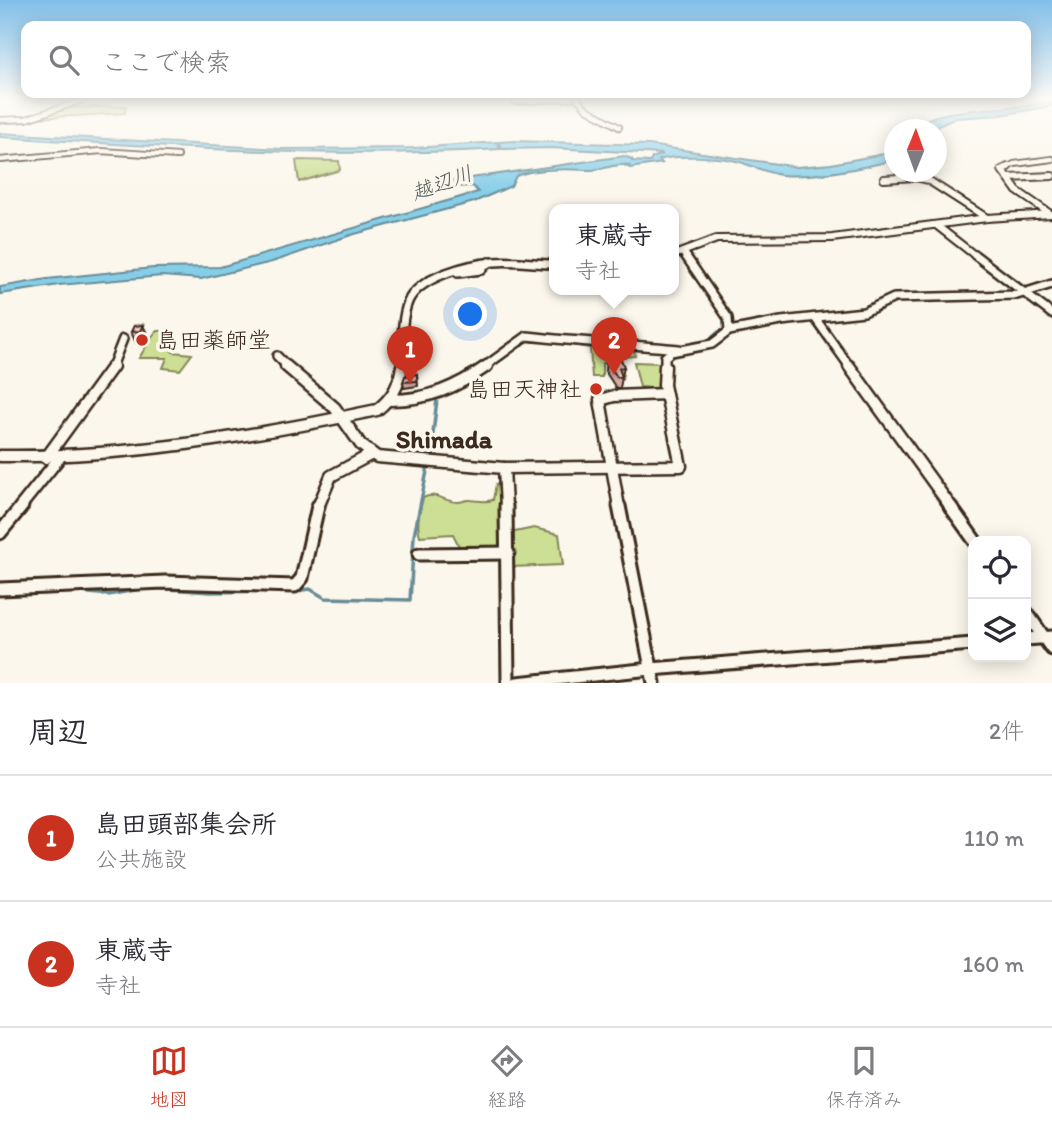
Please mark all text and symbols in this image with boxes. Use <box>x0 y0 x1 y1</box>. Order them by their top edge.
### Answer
search box <box>21 21 1031 98</box>
icon: search <box>45 41 83 79</box>
text: ここで検索 <box>101 46 231 78</box>
north arrow <box>884 119 947 182</box>
water label: 越辺川 <box>407 160 476 205</box>
popup <box>549 204 679 295</box>
text: 東蔵寺 <box>575 219 653 251</box>
text: 寺社 <box>575 256 621 284</box>
your location <box>453 297 487 331</box>
pin: 2 <box>591 317 637 375</box>
place label: 島田薬師堂 <box>156 326 271 354</box>
pin: 1 <box>387 326 433 384</box>
marker: 島田薬師堂 <box>134 332 150 348</box>
place label: 島田天神社 <box>467 375 582 403</box>
marker: 島田天神社 <box>588 381 604 397</box>
district label: Shimada <box>396 423 493 455</box>
map controls <box>968 536 1031 662</box>
button: locate <box>968 536 1031 599</box>
button: layers <box>968 599 1031 662</box>
text: 周辺 <box>28 713 88 750</box>
text: 2件 <box>989 717 1024 745</box>
text: 島田頭部集会所 <box>95 808 277 840</box>
text: 1 <box>46 824 56 852</box>
text: 110 m <box>964 824 1024 852</box>
text: 公共施設 <box>95 845 187 873</box>
text: 東蔵寺 <box>95 934 173 966</box>
text: 2 <box>45 950 57 978</box>
text: 160 m <box>962 950 1024 978</box>
text: 寺社 <box>95 971 141 999</box>
tab: 地図 <box>150 1042 188 1111</box>
tab: 経路 <box>488 1042 526 1111</box>
tab: 保存済み <box>826 1042 902 1111</box>

